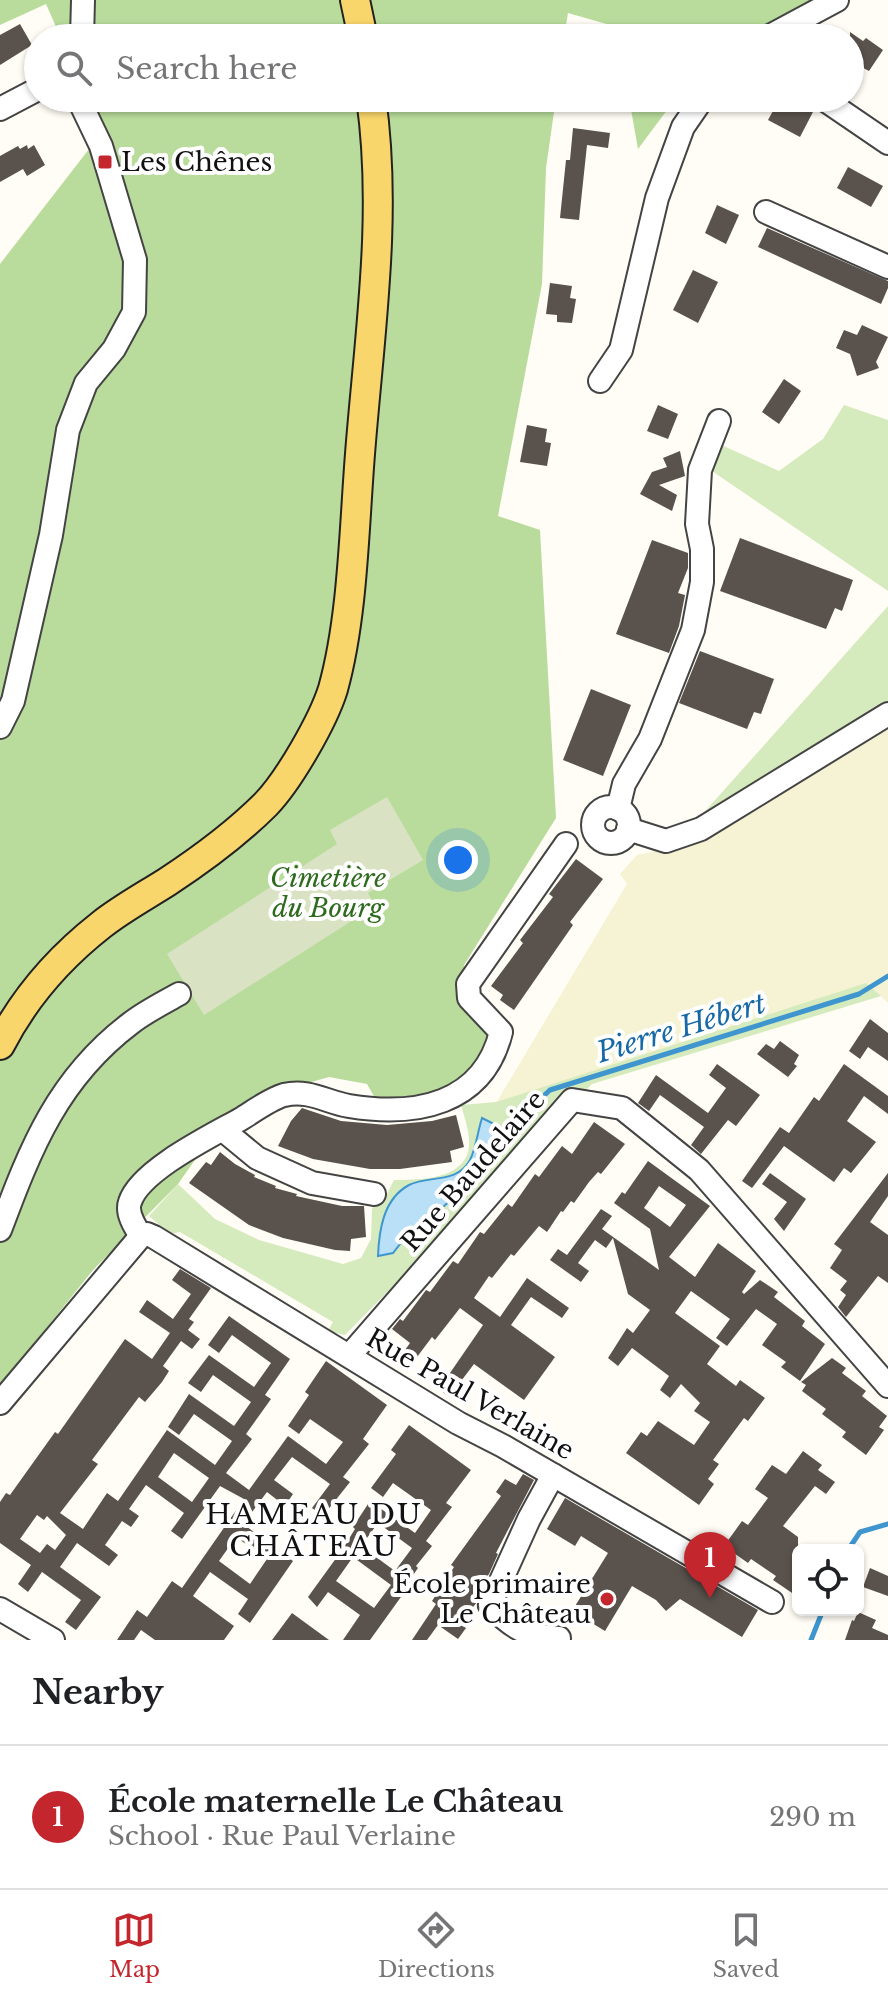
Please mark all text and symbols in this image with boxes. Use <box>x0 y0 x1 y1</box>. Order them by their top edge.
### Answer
search box <box>24 24 864 112</box>
icon: search <box>52 46 96 90</box>
text: Search here <box>116 50 297 87</box>
place label: Les Chênes <box>121 146 272 178</box>
marker: Les Chênes <box>96 153 114 171</box>
your location <box>438 840 478 880</box>
park label: Cimetière du Bourg <box>270 862 386 924</box>
water label: Pierre Hébert <box>591 985 770 1071</box>
street label: Rue Baudelaire <box>394 1084 552 1258</box>
street label: Rue Paul Verlaine <box>360 1322 580 1466</box>
district label: HAMEAU DU CHÂTEAU <box>205 1497 423 1564</box>
pin: 1 <box>684 1532 736 1598</box>
map controls <box>792 1544 864 1616</box>
button: locate <box>792 1544 864 1616</box>
place label: École primaire Le Château <box>393 1568 591 1630</box>
marker: École primaire Le Château <box>598 1590 616 1608</box>
text: Nearby <box>32 1671 164 1713</box>
text: École maternelle Le Château <box>108 1783 563 1820</box>
text: 1 <box>52 1801 64 1833</box>
text: 290 m <box>769 1801 856 1833</box>
text: School · Rue Paul Verlaine <box>108 1820 456 1852</box>
tab: Map <box>109 1908 160 1983</box>
tab: Directions <box>378 1908 495 1983</box>
tab: Saved <box>713 1908 779 1983</box>

